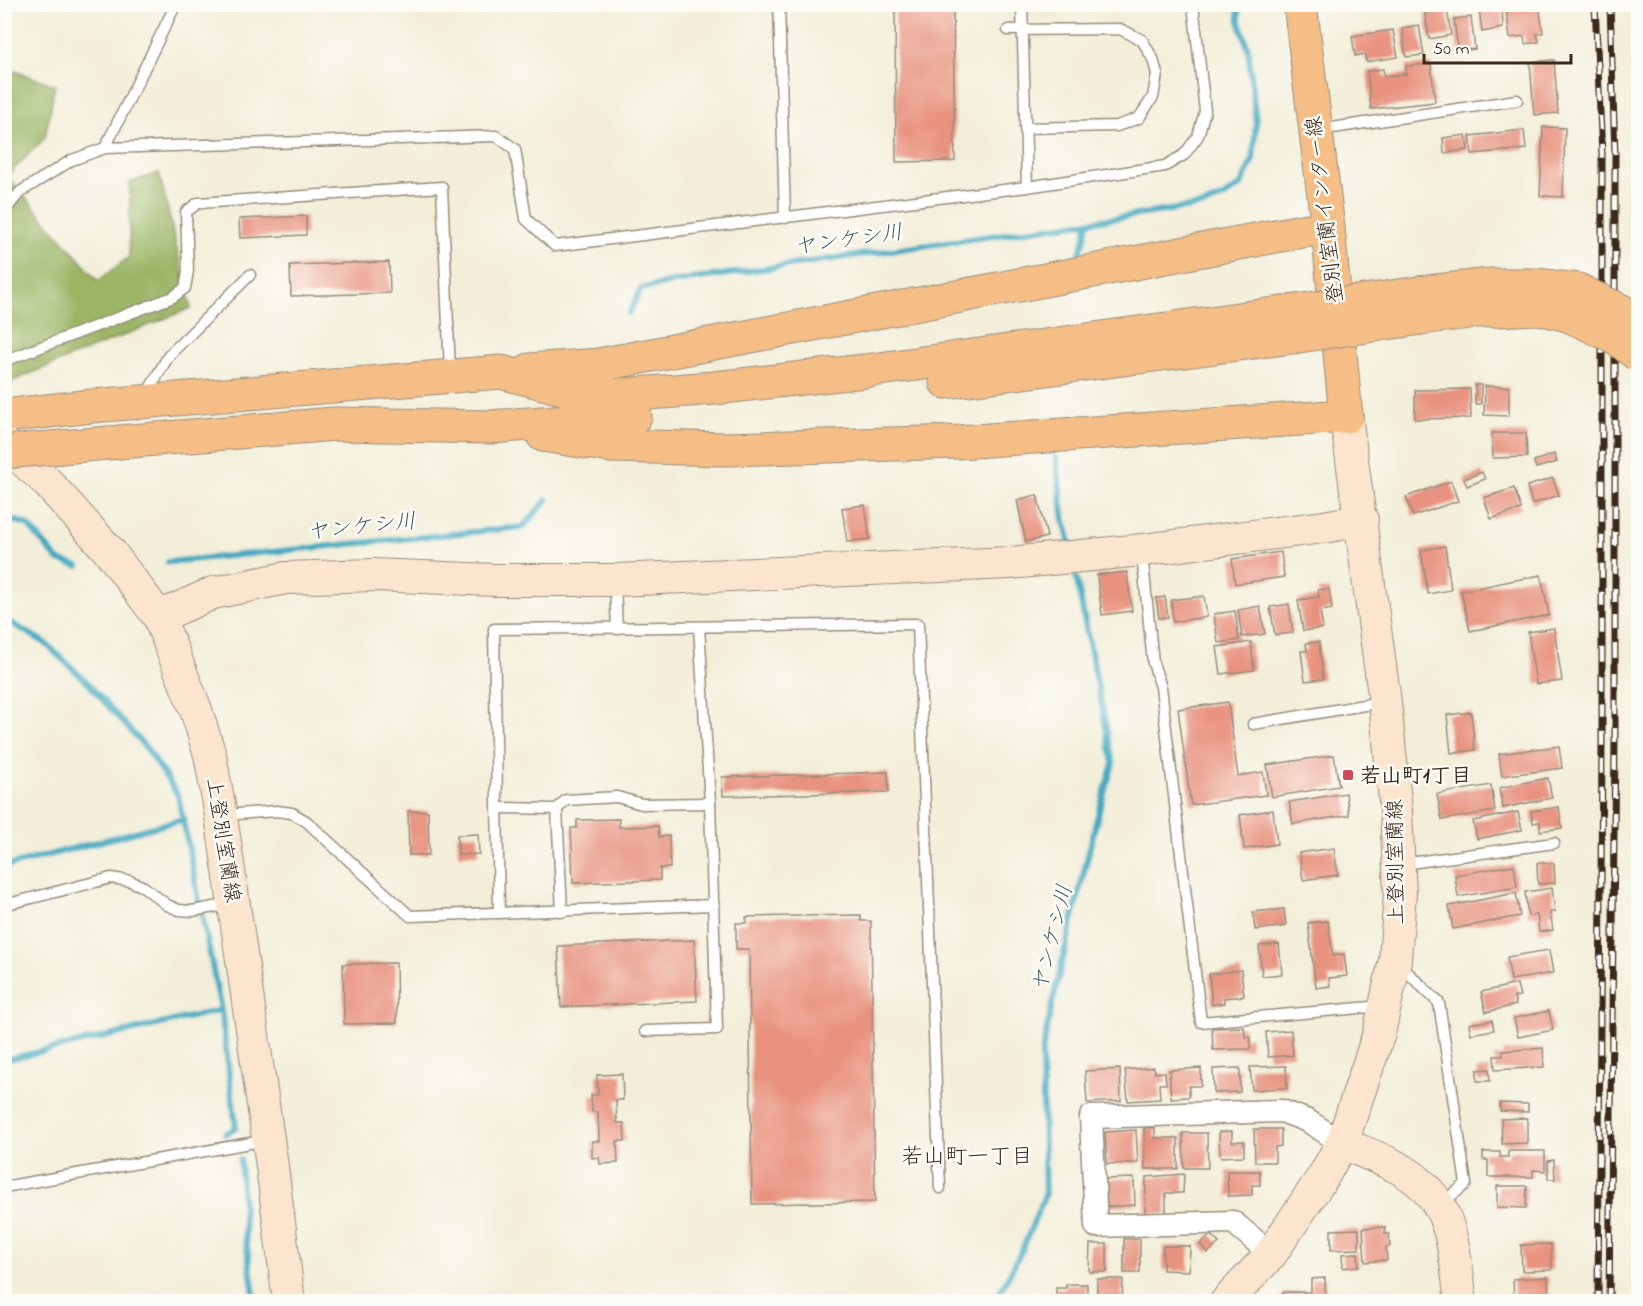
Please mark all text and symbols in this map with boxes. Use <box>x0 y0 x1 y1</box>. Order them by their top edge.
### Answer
scale bar <box>1424 27 1571 65</box>
text: 50 m <box>1433 37 1470 63</box>
street label: 登別室蘭インター線 <box>1300 115 1352 305</box>
water label: ヤンケシ川 <box>792 217 905 264</box>
water label: ヤンケシ川 <box>305 506 418 550</box>
place label: 若山町1丁目 <box>1360 762 1472 792</box>
marker: 若山町1丁目 <box>1341 768 1355 782</box>
street label: 上登別室蘭線 <box>197 776 247 905</box>
street label: 上登別室蘭線 <box>1381 799 1413 925</box>
water label: ヤンケシ川 <box>1025 881 1083 996</box>
district label: 若山町一丁目 <box>901 1142 1033 1174</box>

